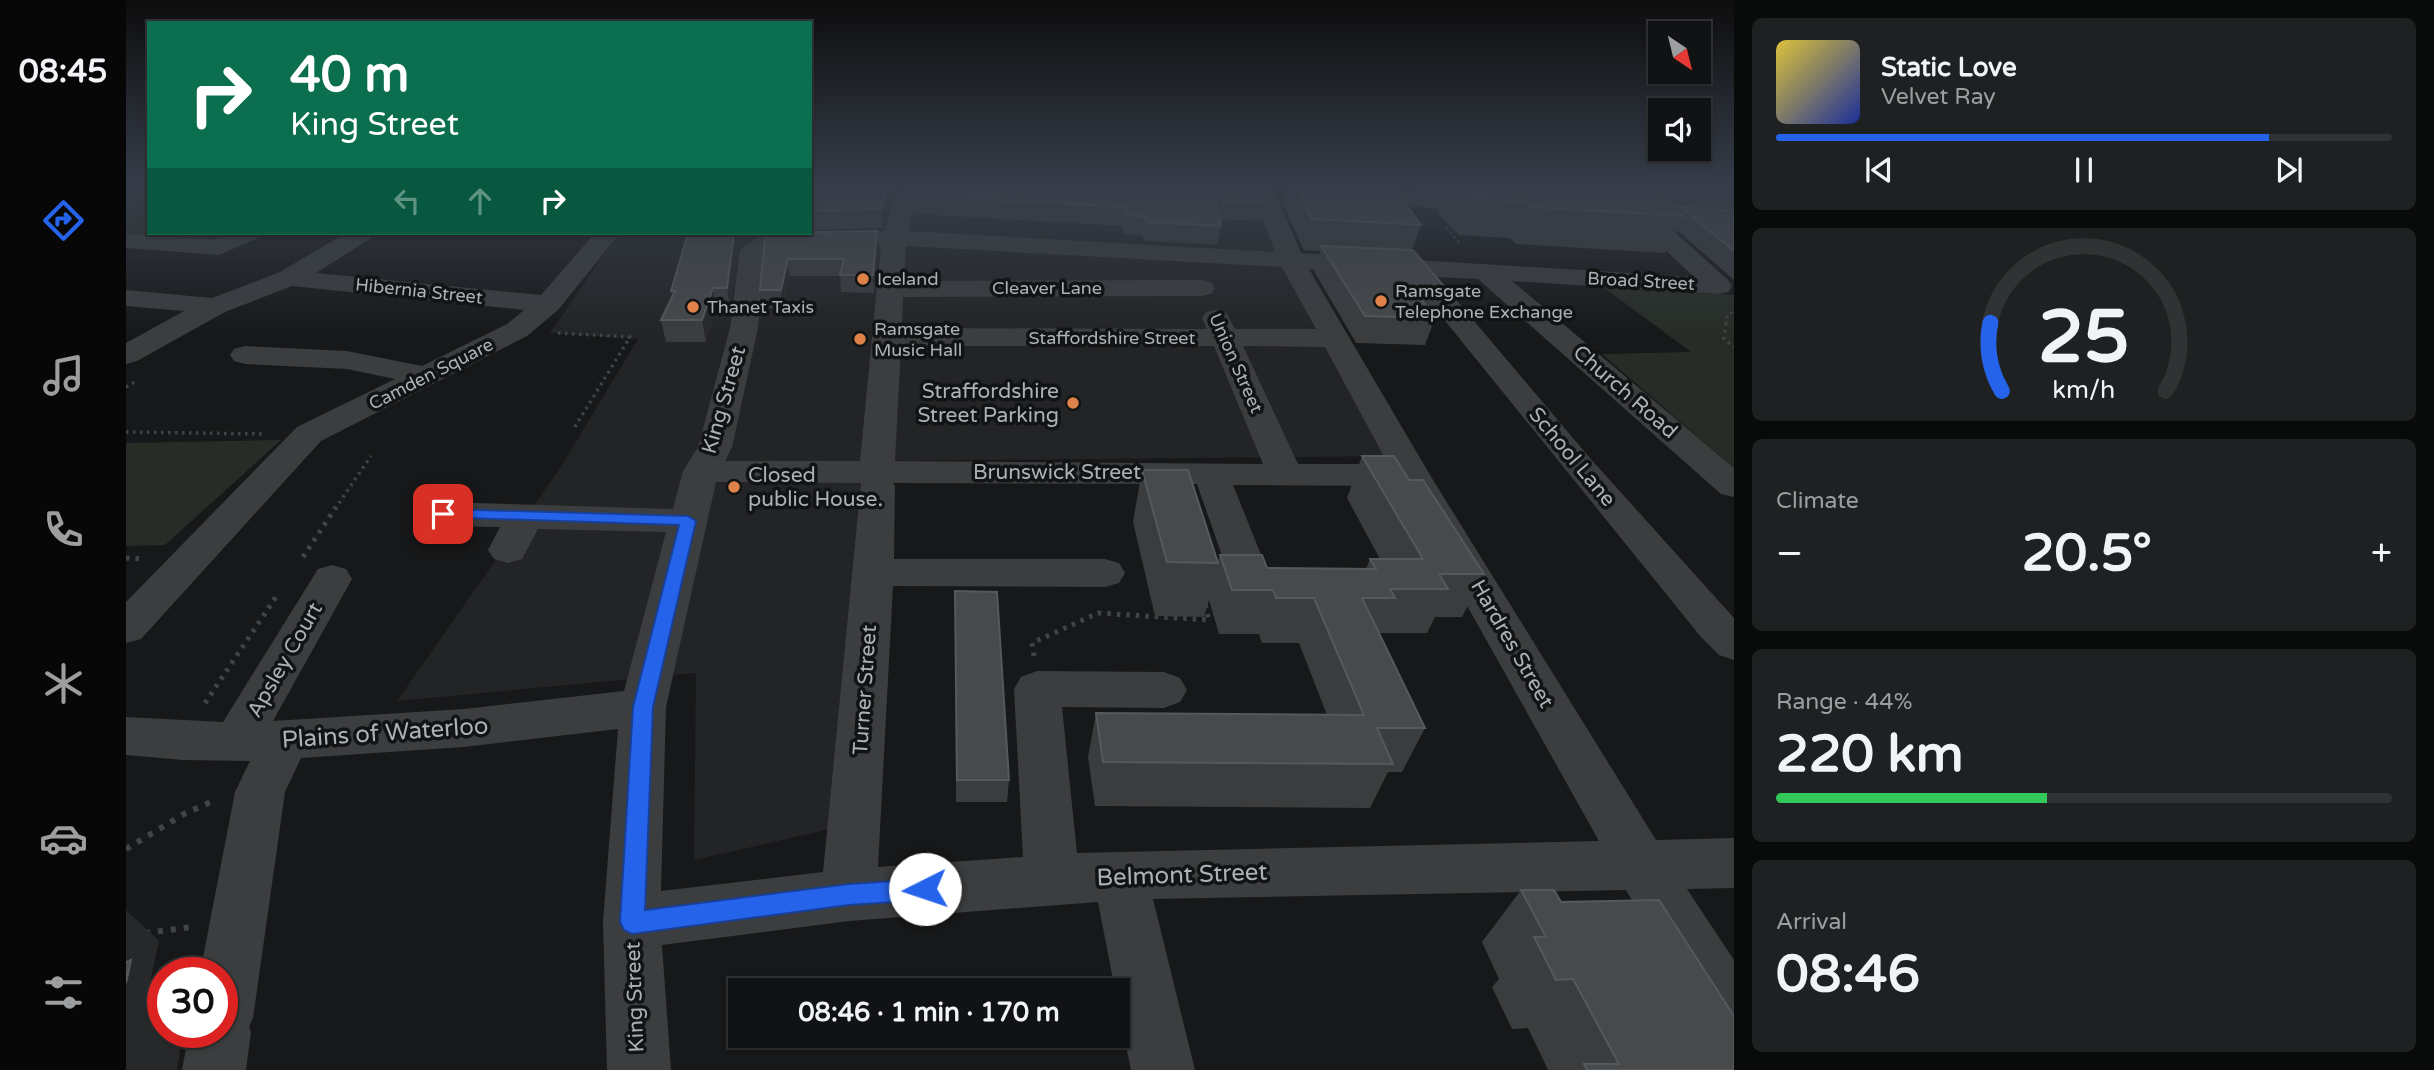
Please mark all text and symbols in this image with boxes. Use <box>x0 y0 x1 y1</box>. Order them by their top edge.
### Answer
north arrow <box>1648 21 1712 84</box>
map controls <box>1648 21 1711 161</box>
text: 40 m <box>290 46 409 105</box>
icon: right <box>175 49 266 140</box>
text: Static Love <box>1881 52 2017 83</box>
text: 08:45 <box>19 53 107 91</box>
text: Velvet Ray <box>1881 83 1996 111</box>
button: sound <box>1648 98 1711 161</box>
text: King Street <box>290 106 459 144</box>
icon: previous <box>1860 151 1898 189</box>
icon: pause <box>2065 151 2103 189</box>
icon: next <box>2270 151 2308 189</box>
icon: left <box>388 182 426 220</box>
icon: ahead <box>461 182 499 220</box>
icon: right <box>534 182 572 220</box>
icon: directions <box>39 196 88 245</box>
street label: Broad Street <box>1587 267 1695 295</box>
place label: Iceland <box>877 268 939 290</box>
marker: Iceland <box>855 271 871 287</box>
street label: Hibernia Street <box>354 273 484 309</box>
street label: Cleaver Lane <box>992 277 1102 299</box>
place label: Ramsgate Telephone Exchange <box>1395 280 1573 323</box>
marker: Ramsgate Telephone Exchange <box>1373 293 1389 309</box>
text: 25 <box>2038 294 2130 382</box>
place label: Thanet Taxis <box>707 296 814 318</box>
marker: Thanet Taxis <box>685 299 701 315</box>
street label: Union Street <box>1204 310 1268 416</box>
place label: Ramsgate Music Hall <box>874 318 962 361</box>
street label: Staffordshire Street <box>1029 327 1196 349</box>
marker: Ramsgate Music Hall <box>852 331 868 347</box>
street label: Camden Square <box>365 333 497 415</box>
street label: Church Road <box>1568 340 1682 444</box>
street label: King Street <box>697 343 751 457</box>
icon: music <box>39 351 88 400</box>
text: km/h <box>2053 374 2115 404</box>
place label: Straffordshire Street Parking <box>917 379 1059 428</box>
marker: Straffordshire Street Parking <box>1065 395 1081 411</box>
street label: School Lane <box>1523 402 1621 512</box>
street label: Brunswick Street <box>973 460 1141 485</box>
place label: Closed public House. <box>748 463 883 512</box>
marker: Closed public House. <box>726 479 742 495</box>
pin <box>413 484 473 544</box>
text: Climate <box>1776 487 1859 515</box>
icon: arrive <box>424 495 462 533</box>
icon: phone <box>39 505 88 554</box>
text: 20.5° <box>2022 522 2152 585</box>
text: − <box>1776 531 1803 577</box>
text: + <box>2371 531 2392 577</box>
street label: Hardres Street <box>1465 575 1559 713</box>
street label: Apsley Court <box>242 598 328 722</box>
street label: Turner Street <box>848 624 882 756</box>
icon: climate <box>39 659 88 708</box>
text: Range · 44% <box>1776 688 1912 716</box>
street label: Plains of Waterloo <box>281 711 489 755</box>
text: 220 km <box>1776 723 1964 786</box>
icon: car <box>39 814 88 863</box>
position arrow <box>888 852 962 926</box>
street label: Belmont Street <box>1096 858 1268 892</box>
text: Arrival <box>1776 908 1847 936</box>
street label: King Street <box>621 941 649 1053</box>
text: 08:46 <box>1776 943 1920 1006</box>
speed limit sign: 30 <box>147 957 238 1048</box>
icon: filters <box>39 968 88 1017</box>
text: 08:46 · 1 min · 170 m <box>798 997 1060 1028</box>

